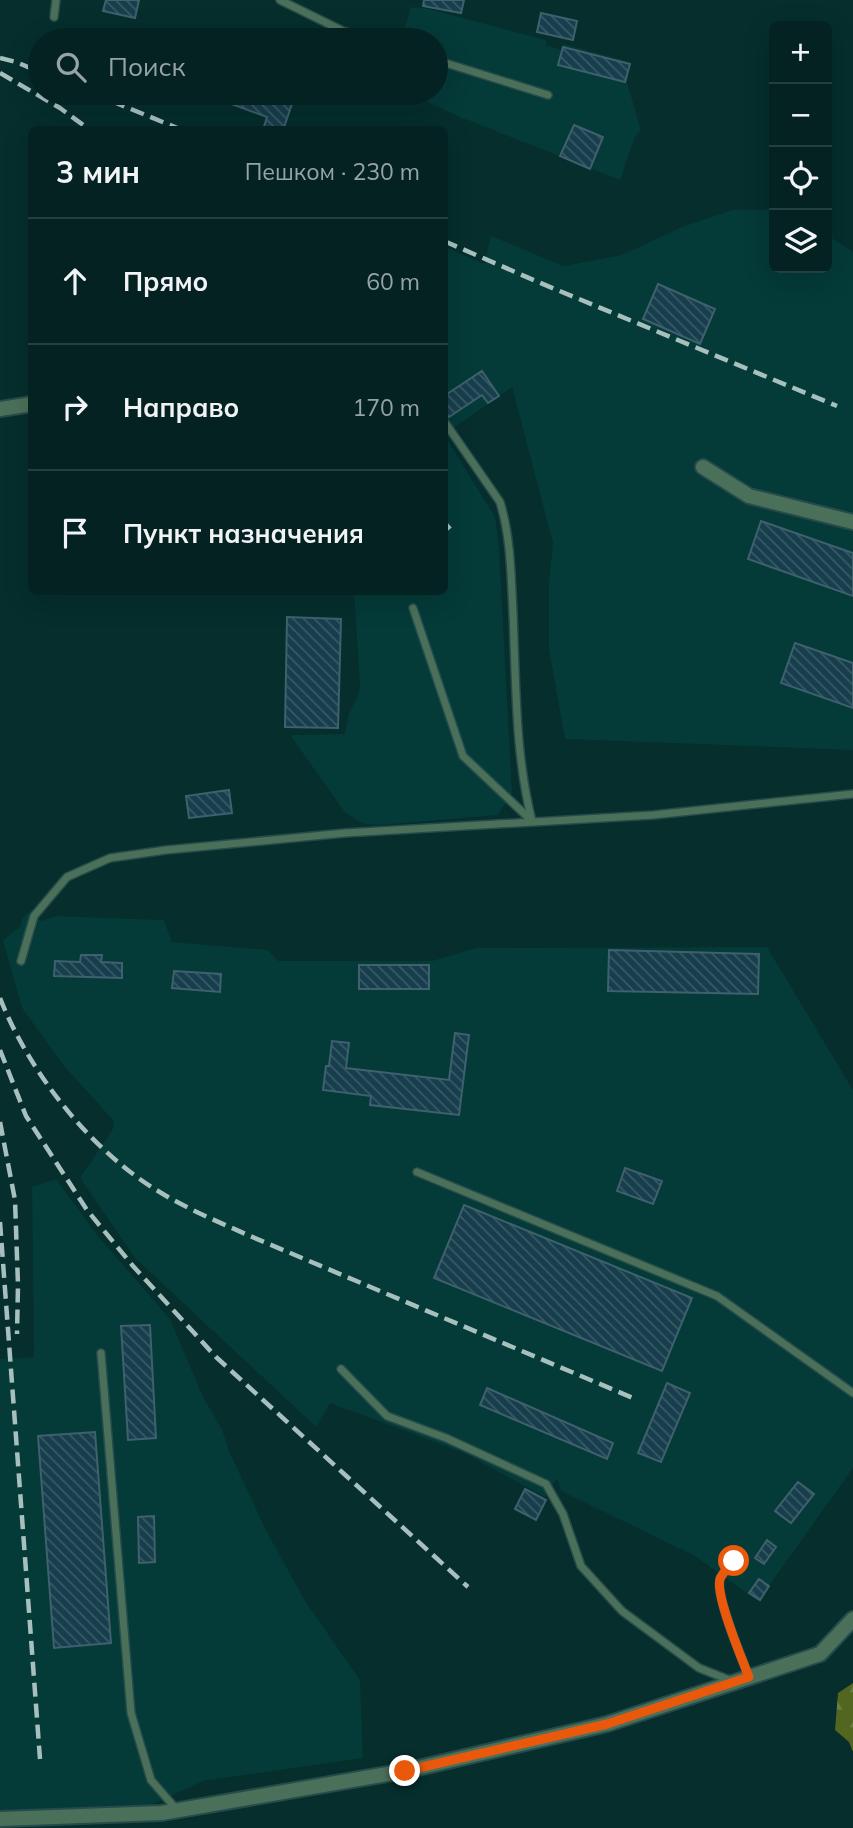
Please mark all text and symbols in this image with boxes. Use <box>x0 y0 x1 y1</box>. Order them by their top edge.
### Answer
map controls <box>769 21 832 273</box>
button: + <box>769 21 832 84</box>
search box <box>28 28 448 105</box>
icon: search <box>52 48 90 86</box>
text: Поиск <box>108 50 186 83</box>
button: − <box>769 84 832 147</box>
button: locate <box>769 147 832 210</box>
text: 3 мин <box>56 153 140 191</box>
text: Пешком · 230 m <box>245 157 420 186</box>
button: layers <box>769 210 832 273</box>
icon: ahead <box>56 262 94 300</box>
text: Прямо <box>123 265 208 298</box>
text: 60 m <box>366 267 420 296</box>
icon: right <box>56 388 94 426</box>
text: Направо <box>123 391 239 424</box>
text: 170 m <box>352 393 420 422</box>
icon: arrive <box>56 514 94 552</box>
text: Пункт назначения <box>123 517 364 550</box>
route start <box>718 1545 749 1576</box>
route end <box>389 1755 420 1786</box>

